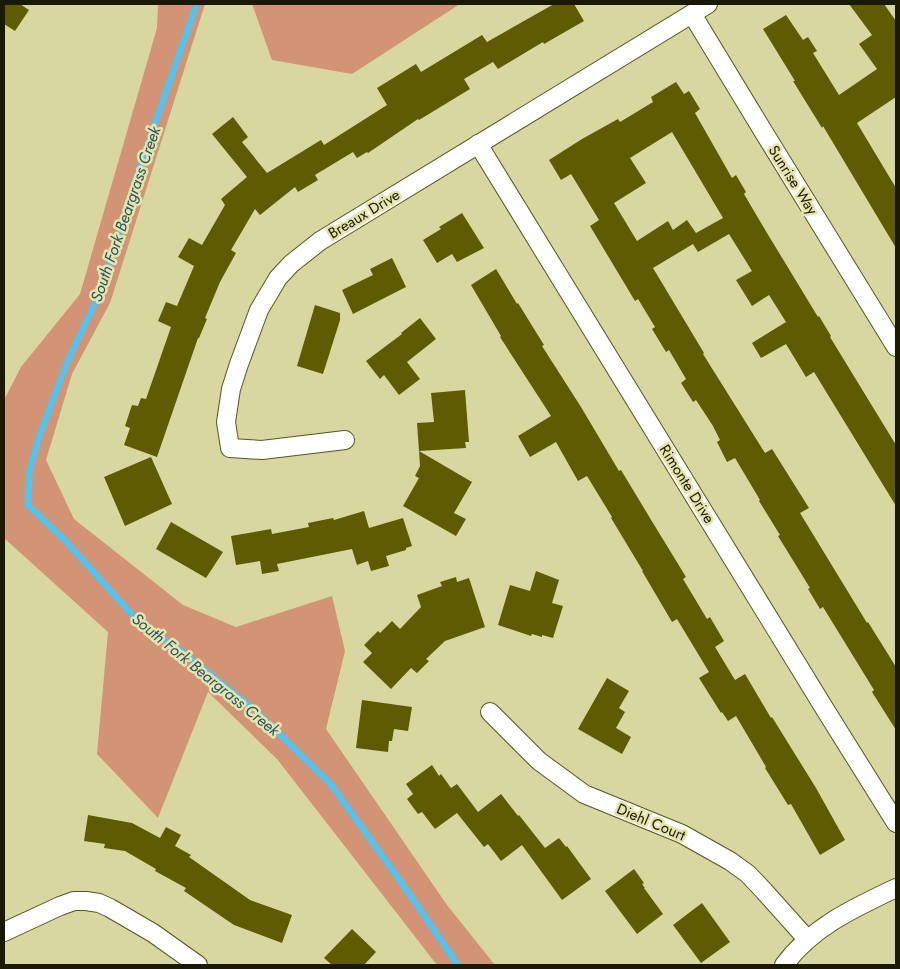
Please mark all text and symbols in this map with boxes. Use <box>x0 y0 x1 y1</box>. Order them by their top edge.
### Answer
water label: South Fork Beargrass Creek <box>85 122 167 305</box>
street label: Sunrise Way <box>763 141 823 219</box>
street label: Breaux Drive <box>324 184 404 244</box>
street label: Rimonte Drive <box>654 440 720 528</box>
water label: South Fork Beargrass Creek <box>127 608 285 742</box>
street label: Diehl Court <box>613 798 689 846</box>

